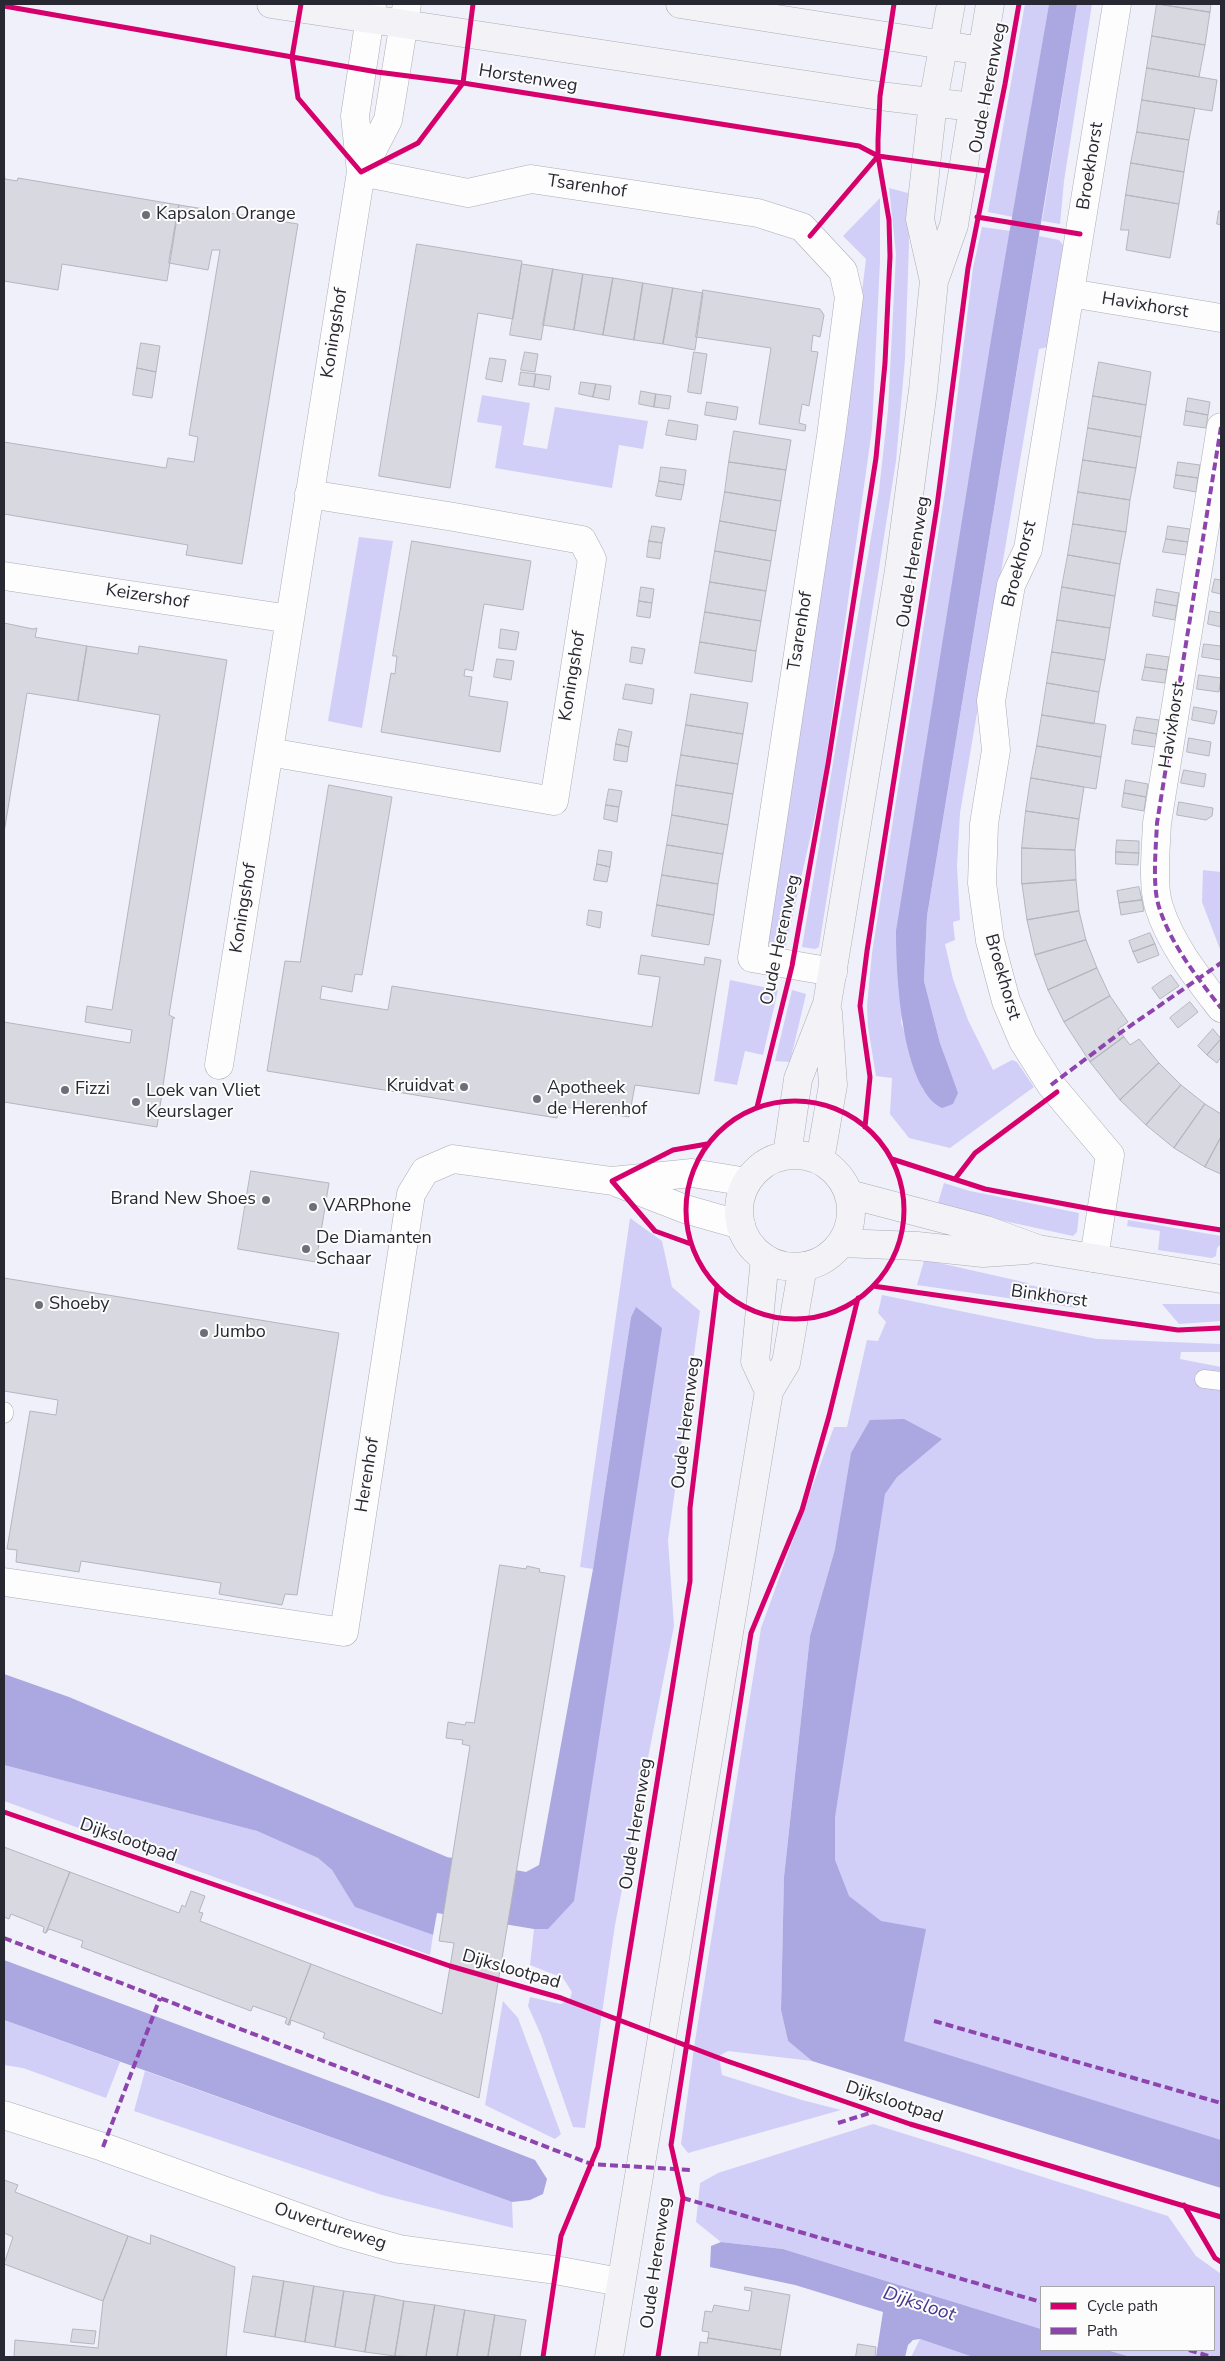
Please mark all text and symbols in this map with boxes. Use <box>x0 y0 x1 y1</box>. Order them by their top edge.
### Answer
street label: Oude Herenweg <box>966 21 1012 155</box>
street label: Horstenweg <box>477 61 579 97</box>
street label: Broekhorst <box>1073 121 1109 211</box>
street label: Tsarenhof <box>546 171 628 203</box>
place label: Kapsalon Orange <box>156 204 296 226</box>
marker: Kapsalon Orange <box>140 209 152 221</box>
street label: Koningshof <box>317 286 353 380</box>
street label: Havixhorst <box>1100 288 1190 324</box>
street label: Oude Herenweg <box>893 495 935 629</box>
street label: Broekhorst <box>998 518 1042 610</box>
street label: Keizershof <box>104 580 190 614</box>
street label: Tsarenhof <box>784 590 818 672</box>
street label: Koningshof <box>555 629 591 723</box>
street label: Havixhorst <box>1155 680 1191 770</box>
street label: Koningshof <box>226 861 262 955</box>
street label: Oude Herenweg <box>757 873 805 1007</box>
street label: Broekhorst <box>979 931 1025 1023</box>
place label: Kruidvat <box>387 1076 454 1098</box>
place label: Apotheek de Herenhof <box>547 1078 647 1120</box>
place label: Fizzi <box>75 1079 110 1101</box>
place label: Loek van Vliet Keurslager <box>146 1081 260 1124</box>
marker: Kruidvat <box>458 1081 470 1093</box>
marker: Fizzi <box>59 1084 71 1096</box>
marker: Apotheek de Herenhof <box>531 1093 543 1105</box>
marker: Loek van Vliet Keurslager <box>130 1096 142 1108</box>
place label: Brand New Shoes <box>111 1189 256 1211</box>
marker: Brand New Shoes <box>260 1194 272 1206</box>
place label: VARPhone <box>323 1196 411 1218</box>
marker: VARPhone <box>307 1201 319 1213</box>
place label: De Diamanten Schaar <box>316 1228 432 1270</box>
marker: De Diamanten Schaar <box>300 1243 312 1255</box>
street label: Binkhorst <box>1009 1281 1089 1313</box>
place label: Shoeby <box>49 1294 109 1316</box>
marker: Shoeby <box>33 1299 45 1311</box>
place label: Jumbo <box>214 1322 266 1344</box>
marker: Jumbo <box>198 1327 210 1339</box>
street label: Oude Herenweg <box>668 1356 706 1490</box>
street label: Herenhof <box>351 1436 385 1514</box>
street label: Oude Herenweg <box>616 1757 658 1891</box>
street label: Dijkslootpad <box>77 1814 179 1868</box>
street label: Dijkslootpad <box>459 1946 563 1994</box>
street label: Dijkslootpad <box>843 2077 945 2129</box>
street label: Oude Herenweg <box>637 2196 677 2330</box>
street label: Ouvertureweg <box>271 2199 389 2255</box>
water label: Dijksloot <box>880 2283 958 2327</box>
legend <box>1040 2286 1215 2351</box>
text: Cycle path <box>1087 2296 1158 2316</box>
text: Path <box>1087 2321 1118 2341</box>

